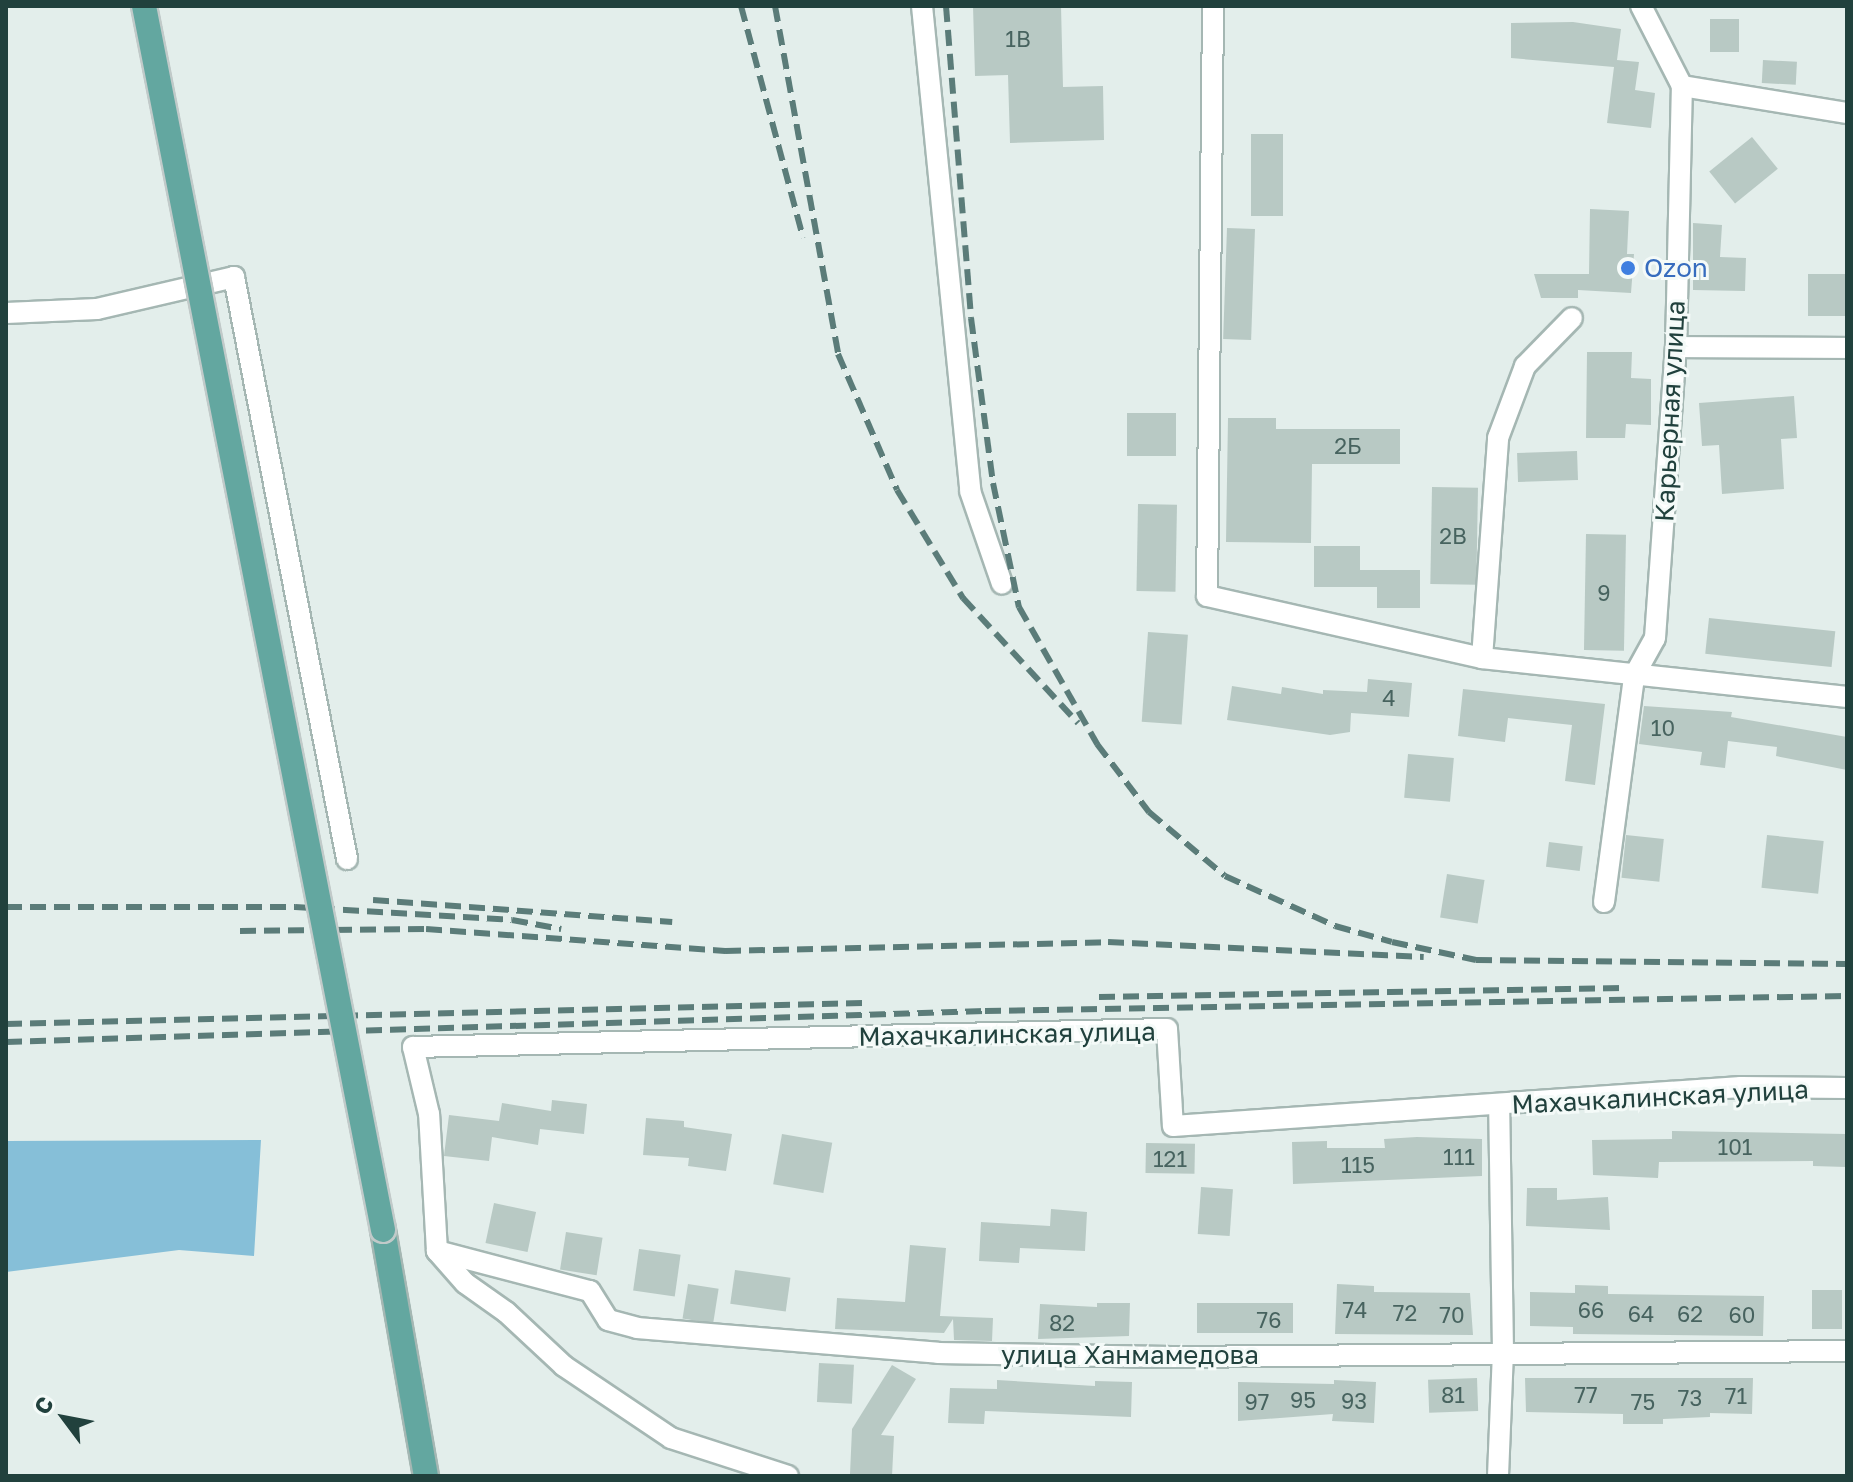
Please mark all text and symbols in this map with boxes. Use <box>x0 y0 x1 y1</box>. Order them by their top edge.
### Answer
house number: 1В <box>1005 26 1031 52</box>
place label: Ozon <box>1644 252 1708 284</box>
marker: Ozon <box>1619 259 1637 277</box>
street label: Карьерная улица <box>1649 300 1691 522</box>
house number: 2Б <box>1334 433 1362 459</box>
house number: 2В <box>1439 523 1467 549</box>
house number: 9 <box>1597 580 1611 606</box>
house number: 4 <box>1382 685 1396 711</box>
house number: 10 <box>1651 715 1675 741</box>
street label: Махачкалинская улица <box>858 1016 1156 1052</box>
street label: Махачкалинская улица <box>1511 1074 1809 1120</box>
house number: 101 <box>1718 1134 1752 1160</box>
house number: 111 <box>1443 1144 1475 1170</box>
house number: 121 <box>1153 1146 1187 1172</box>
house number: 115 <box>1341 1152 1375 1178</box>
house number: 74 <box>1342 1297 1368 1323</box>
house number: 66 <box>1578 1297 1604 1323</box>
house number: 72 <box>1393 1300 1417 1326</box>
house number: 64 <box>1628 1301 1654 1327</box>
house number: 62 <box>1677 1301 1703 1327</box>
house number: 70 <box>1439 1302 1465 1328</box>
house number: 60 <box>1729 1302 1755 1328</box>
house number: 76 <box>1257 1307 1281 1333</box>
house number: 82 <box>1049 1310 1075 1336</box>
street label: улица Ханмамедова <box>1001 1339 1259 1371</box>
north arrow <box>24 1378 104 1458</box>
house number: 81 <box>1441 1382 1465 1408</box>
house number: 77 <box>1574 1382 1598 1408</box>
house number: 71 <box>1725 1383 1747 1409</box>
house number: 73 <box>1678 1385 1702 1411</box>
house number: 95 <box>1290 1387 1316 1413</box>
house number: 93 <box>1341 1388 1367 1414</box>
house number: 97 <box>1245 1389 1269 1415</box>
house number: 75 <box>1631 1389 1655 1415</box>
text: С <box>28 1391 59 1419</box>

